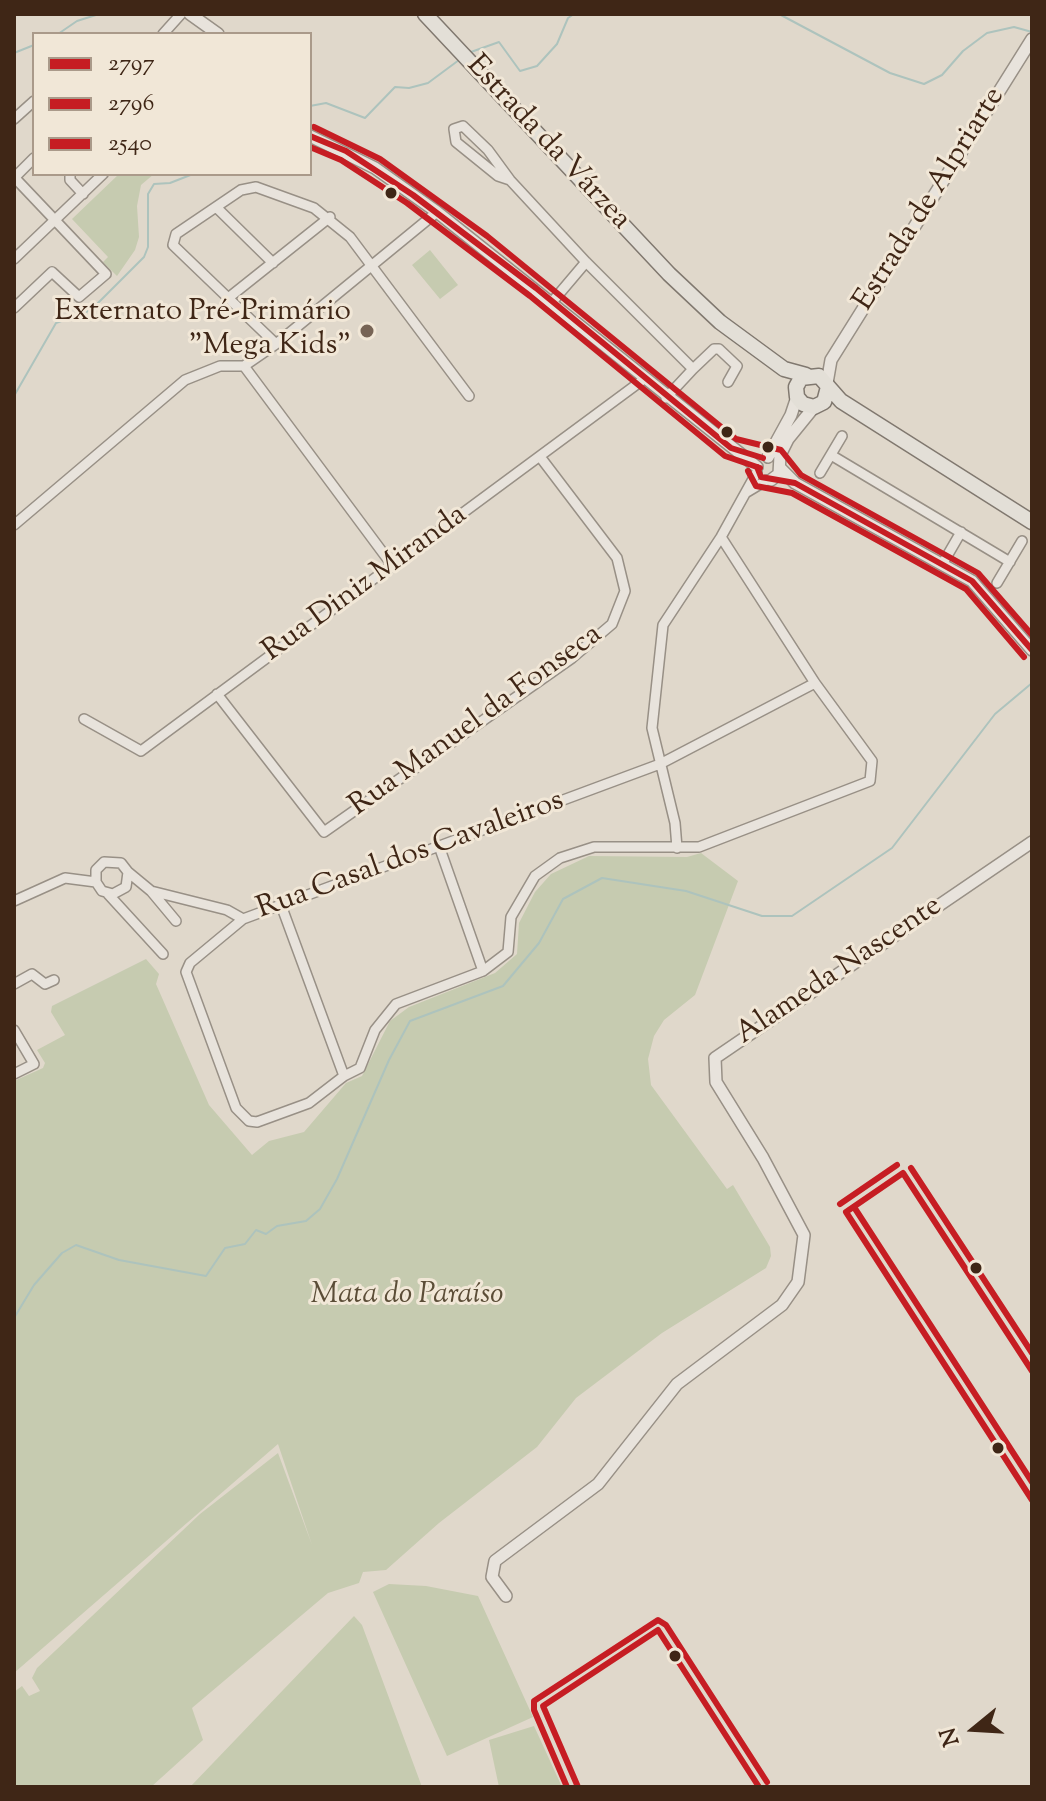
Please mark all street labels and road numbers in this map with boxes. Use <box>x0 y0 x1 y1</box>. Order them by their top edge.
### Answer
street label: Estrada da Várzea <box>457 49 637 239</box>
street label: Estrada de Alpriarte <box>848 82 1014 318</box>
street label: Rua Diniz Miranda <box>257 499 475 671</box>
street label: Rua Manuel da Fonseca <box>344 618 610 826</box>
street label: Rua Casal dos Cavaleiros <box>253 785 569 929</box>
street label: Alameda Nascente <box>730 890 950 1054</box>

